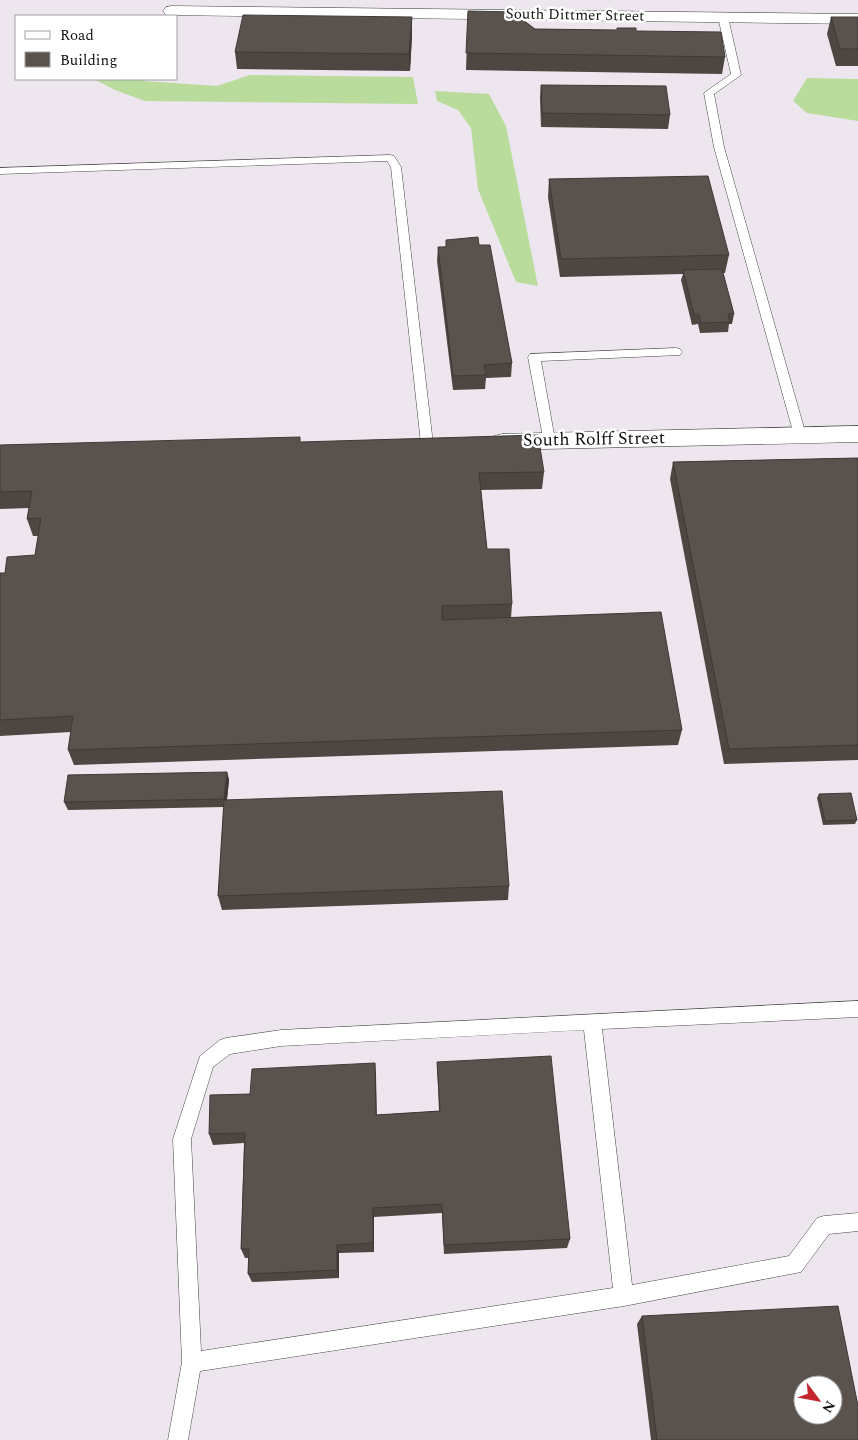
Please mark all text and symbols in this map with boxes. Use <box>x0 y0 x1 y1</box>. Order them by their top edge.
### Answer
street label: South Dittmer Street <box>505 2 645 28</box>
legend <box>15 15 178 80</box>
text: Road <box>60 24 94 47</box>
text: Building <box>60 49 117 72</box>
street label: South Rolff Street <box>523 424 665 454</box>
north arrow <box>793 1375 843 1425</box>
text: N <box>817 1396 841 1417</box>

